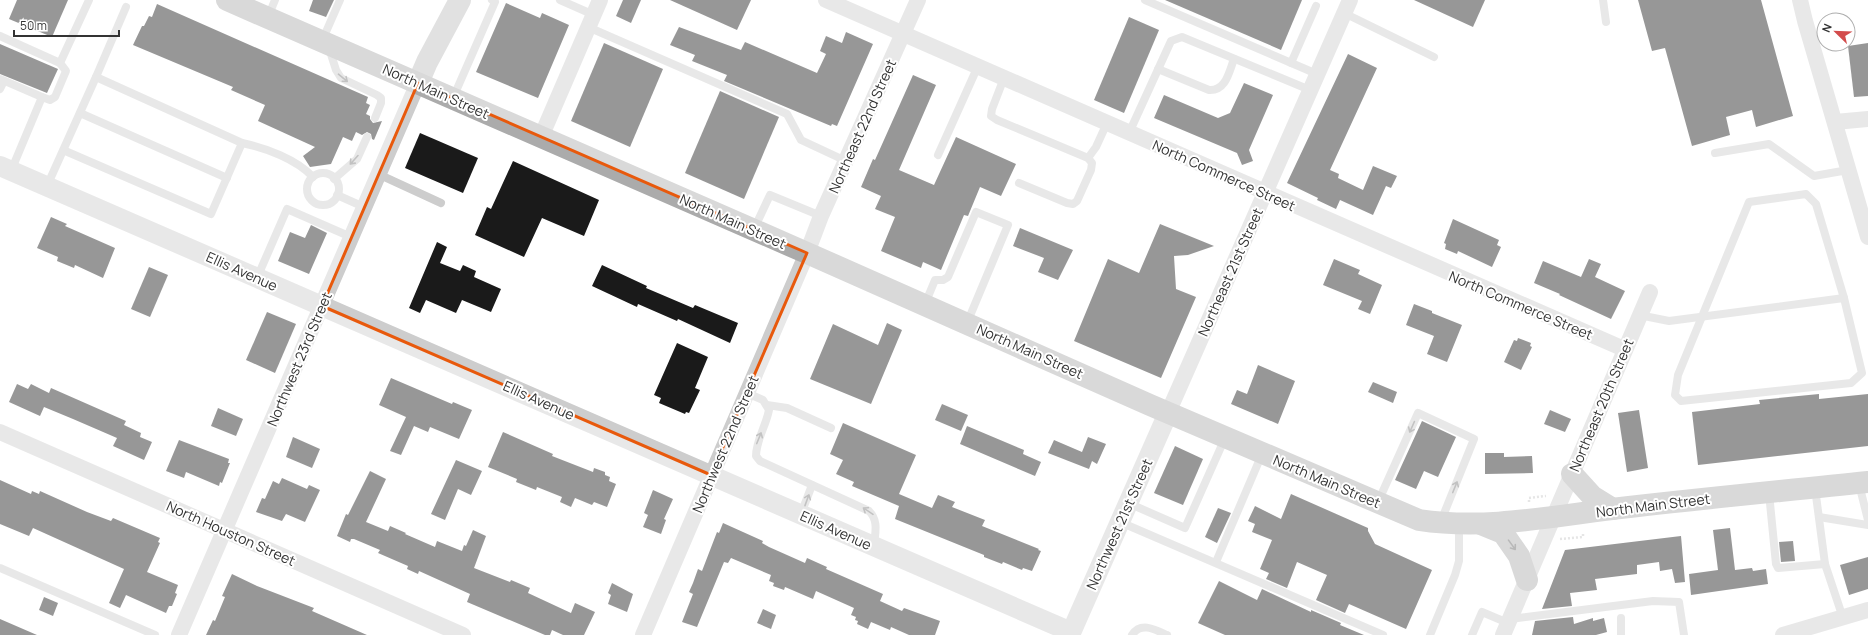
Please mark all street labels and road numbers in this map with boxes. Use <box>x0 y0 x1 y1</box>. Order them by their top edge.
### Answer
street label: Northeast 22nd Street <box>824 56 900 196</box>
street label: North Main Street <box>380 59 493 123</box>
street label: North Commerce Street <box>1150 135 1299 215</box>
street label: North Main Street <box>677 189 790 253</box>
street label: Northeast 21st Street <box>1193 204 1267 339</box>
street label: Ellis Avenue <box>203 247 281 295</box>
street label: North Commerce Street <box>1446 266 1596 344</box>
street label: Northwest 23rd Street <box>262 289 336 429</box>
street label: North Main Street <box>974 319 1087 383</box>
street label: Northeast 20th Street <box>1564 335 1638 474</box>
street label: Northwest 22nd Street <box>687 372 763 516</box>
street label: Ellis Avenue <box>500 376 578 424</box>
street label: North Main Street <box>1271 450 1384 512</box>
street label: Northwest 21st Street <box>1082 455 1157 593</box>
street label: North Main Street <box>1595 489 1711 521</box>
street label: North Houston Street <box>164 496 299 570</box>
street label: Ellis Avenue <box>797 506 875 554</box>

